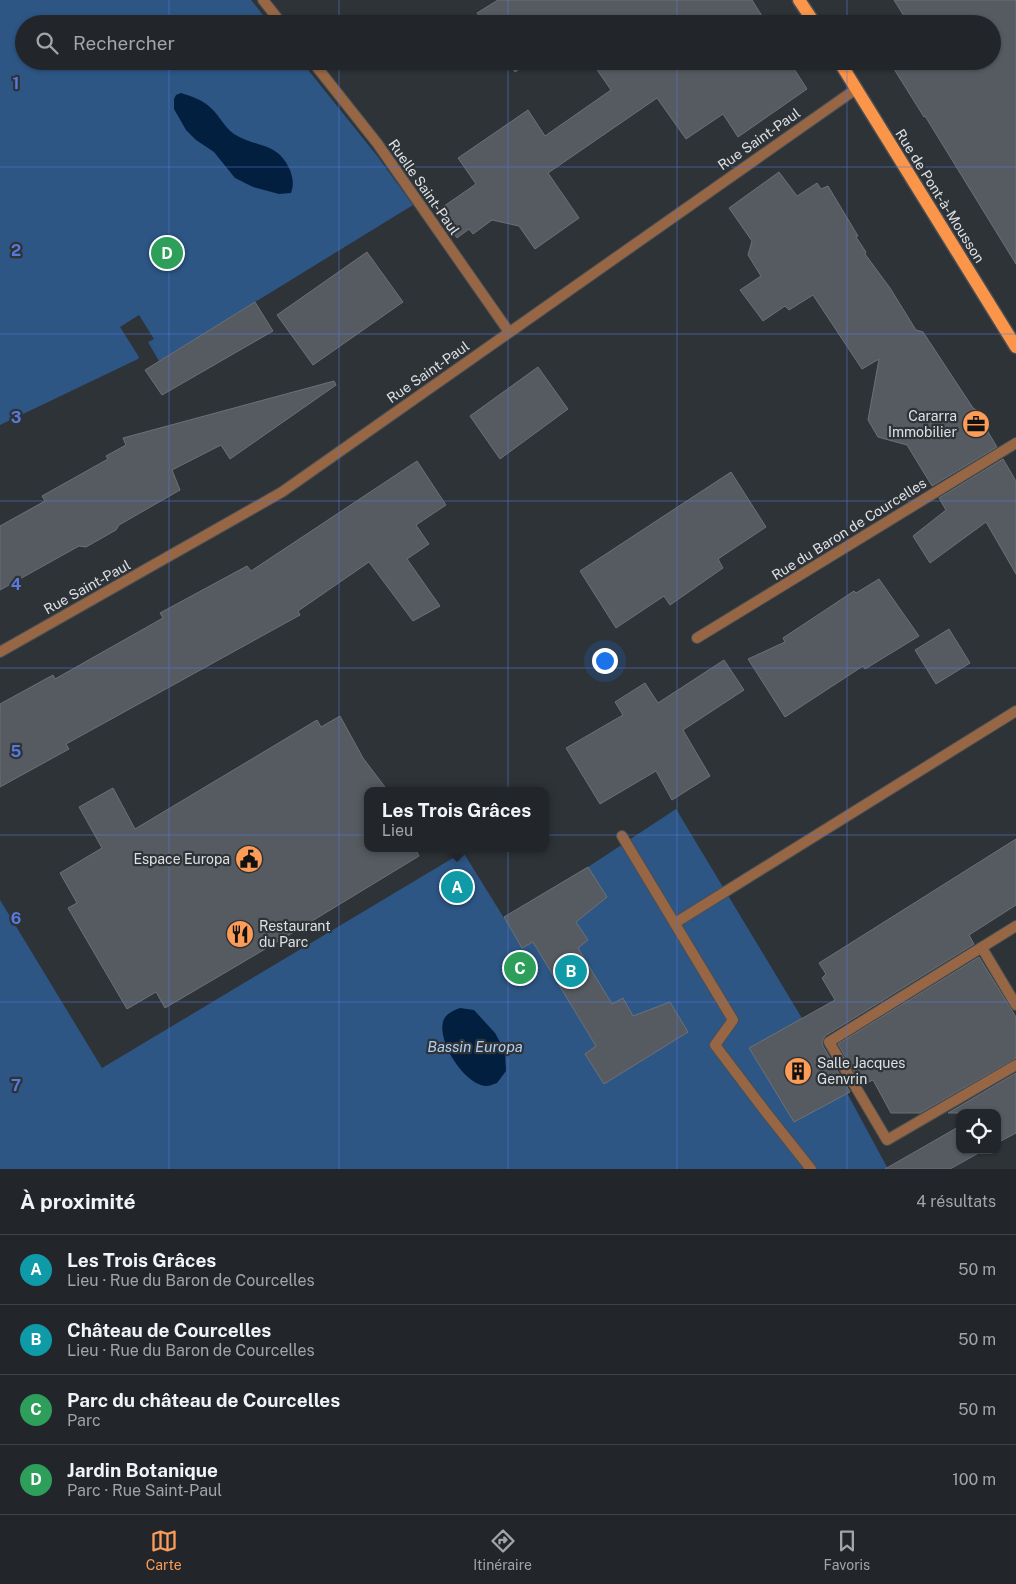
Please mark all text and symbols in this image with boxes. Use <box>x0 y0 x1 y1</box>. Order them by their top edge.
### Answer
search box <box>15 15 1001 70</box>
icon: search <box>33 29 61 57</box>
text: Rechercher <box>73 32 175 54</box>
text: 1 <box>13 74 19 93</box>
street label: Rue Saint-Paul <box>715 105 803 173</box>
street label: Rue de Pont-à-Mousson <box>892 126 988 266</box>
street label: Ruelle Saint-Paul <box>385 136 463 238</box>
pin: D <box>151 234 183 272</box>
text: 2 <box>11 241 21 260</box>
street label: Rue Saint-Paul <box>384 338 472 406</box>
text: 3 <box>11 408 21 427</box>
place label: Cararra Immobilier <box>888 408 957 440</box>
office icon: Cararra Immobilier <box>961 409 991 439</box>
street label: Rue du Baron de Courcelles <box>769 475 929 583</box>
street label: Rue Saint-Paul <box>41 557 133 617</box>
text: 4 <box>11 575 22 594</box>
your location <box>592 648 618 674</box>
text: 5 <box>11 742 22 761</box>
popup <box>364 787 549 852</box>
text: Les Trois Grâces <box>382 799 531 821</box>
text: Lieu <box>382 821 413 840</box>
public building icon: Espace Europa <box>234 844 264 874</box>
place label: Espace Europa <box>133 851 230 867</box>
pin: A <box>441 868 473 906</box>
text: 6 <box>11 909 21 928</box>
place label: Restaurant du Parc <box>259 918 331 950</box>
restaurant icon: Restaurant du Parc <box>225 919 255 949</box>
pin: C <box>504 949 536 987</box>
pin: B <box>555 952 587 990</box>
water label: Bassin Europa <box>427 1038 523 1055</box>
place label: Salle Jacques Genvrin <box>817 1055 905 1087</box>
building icon: Salle Jacques Genvrin <box>783 1056 813 1086</box>
text: 7 <box>11 1076 21 1095</box>
map controls <box>956 1109 1001 1154</box>
button: locate <box>956 1109 1001 1154</box>
text: À proximité <box>20 1189 136 1214</box>
text: 4 résultats <box>916 1192 996 1211</box>
text: Les Trois Grâces <box>67 1249 216 1271</box>
text: A <box>30 1260 42 1279</box>
text: 50 m <box>958 1260 996 1279</box>
text: Lieu · Rue du Baron de Courcelles <box>67 1271 315 1290</box>
text: Château de Courcelles <box>67 1319 271 1341</box>
text: B <box>31 1330 41 1349</box>
text: 50 m <box>958 1330 996 1349</box>
text: Lieu · Rue du Baron de Courcelles <box>67 1341 315 1360</box>
text: Parc du château de Courcelles <box>67 1389 340 1411</box>
text: C <box>30 1400 42 1419</box>
text: 50 m <box>958 1400 996 1419</box>
text: Parc <box>67 1411 101 1430</box>
text: Jardin Botanique <box>67 1459 218 1481</box>
text: D <box>30 1470 42 1489</box>
text: 100 m <box>952 1470 996 1489</box>
text: Parc · Rue Saint-Paul <box>67 1481 222 1500</box>
tab: Carte <box>146 1527 182 1573</box>
tab: Itinéraire <box>473 1527 532 1573</box>
tab: Favoris <box>824 1527 870 1573</box>

